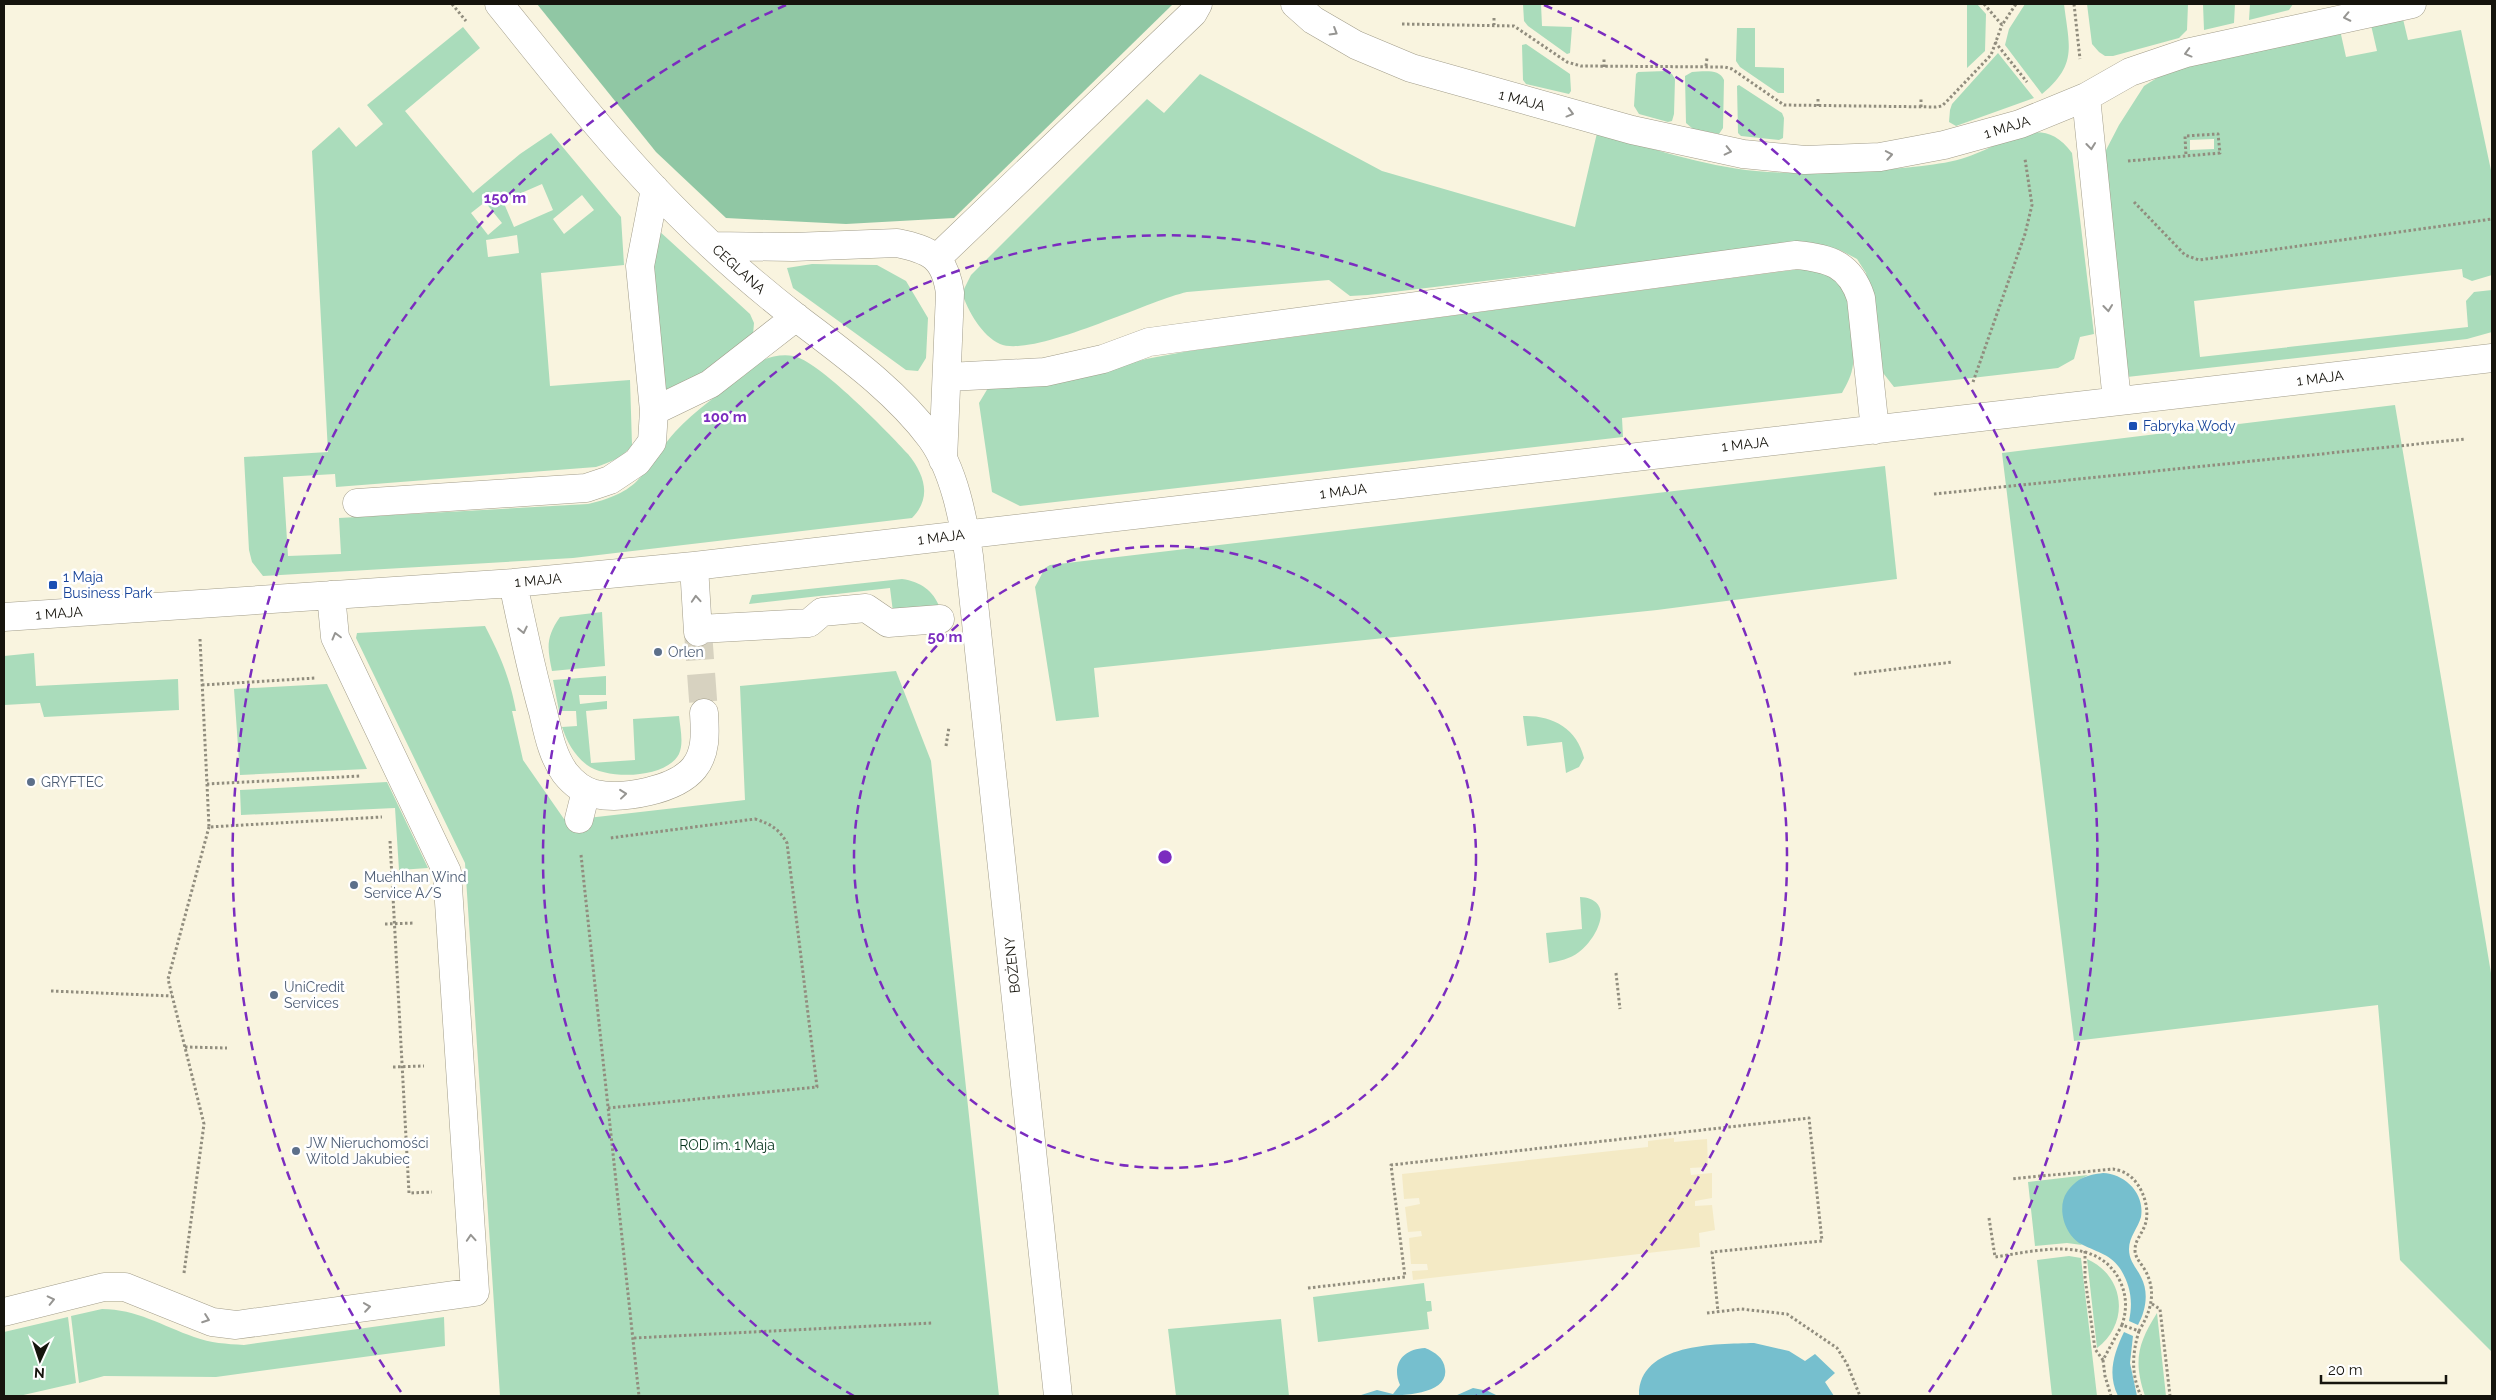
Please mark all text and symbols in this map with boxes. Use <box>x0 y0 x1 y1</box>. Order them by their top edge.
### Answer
one-way arrow <box>2343 12 2352 22</box>
one-way arrow <box>1329 26 1338 36</box>
one-way arrow <box>2185 47 2193 57</box>
street label: 1 MAJA <box>1497 86 1547 114</box>
one-way arrow <box>1565 107 1574 118</box>
street label: 1 MAJA <box>1982 112 2032 142</box>
one-way arrow <box>2085 143 2096 151</box>
one-way arrow <box>1723 145 1732 156</box>
one-way arrow <box>1885 150 1894 160</box>
text: 150 m <box>484 189 526 207</box>
street label: CEGLANA <box>709 241 769 297</box>
one-way arrow <box>2102 304 2113 312</box>
street label: 1 MAJA <box>2296 367 2345 389</box>
text: 100 m <box>703 408 747 426</box>
place label: Fabryka Wody <box>2143 418 2236 434</box>
marker: Fabryka Wody <box>2127 420 2139 432</box>
street label: 1 MAJA <box>1721 434 1770 454</box>
street label: 1 MAJA <box>1319 480 1368 502</box>
street label: 1 MAJA <box>917 526 966 548</box>
place label: 1 Maja Business Park <box>63 569 153 601</box>
street label: 1 MAJA <box>514 570 563 590</box>
marker: 1 Maja Business Park <box>47 579 59 591</box>
one-way arrow <box>691 595 702 603</box>
street label: 1 MAJA <box>35 603 84 623</box>
one-way arrow <box>517 626 528 635</box>
text: 50 m <box>927 628 963 646</box>
one-way arrow <box>332 632 342 641</box>
place label: Orlen <box>668 644 704 660</box>
marker: Orlen <box>652 646 664 658</box>
place label: GRYFTEC <box>41 774 104 790</box>
marker: GRYFTEC <box>25 776 37 788</box>
one-way arrow <box>620 789 628 800</box>
centre of rings <box>1156 848 1174 866</box>
place label: Muehlhan Wind Service A/S <box>364 869 466 901</box>
marker: Muehlhan Wind Service A/S <box>348 879 360 891</box>
street label: BOŻENY <box>999 936 1023 994</box>
place label: UniCredit Services <box>284 979 345 1011</box>
marker: UniCredit Services <box>268 989 280 1001</box>
place label: JW Nieruchomości Witold Jakubiec <box>306 1135 429 1167</box>
park label: ROD im. 1 Maja <box>679 1137 775 1153</box>
marker: JW Nieruchomości Witold Jakubiec <box>290 1145 302 1157</box>
one-way arrow <box>466 1234 477 1242</box>
one-way arrow <box>47 1295 56 1306</box>
one-way arrow <box>362 1302 371 1312</box>
one-way arrow <box>201 1313 210 1323</box>
north arrow <box>15 1335 65 1385</box>
scale bar <box>2321 1352 2446 1384</box>
text: 20 m <box>2328 1361 2363 1379</box>
text: N <box>34 1365 45 1381</box>

